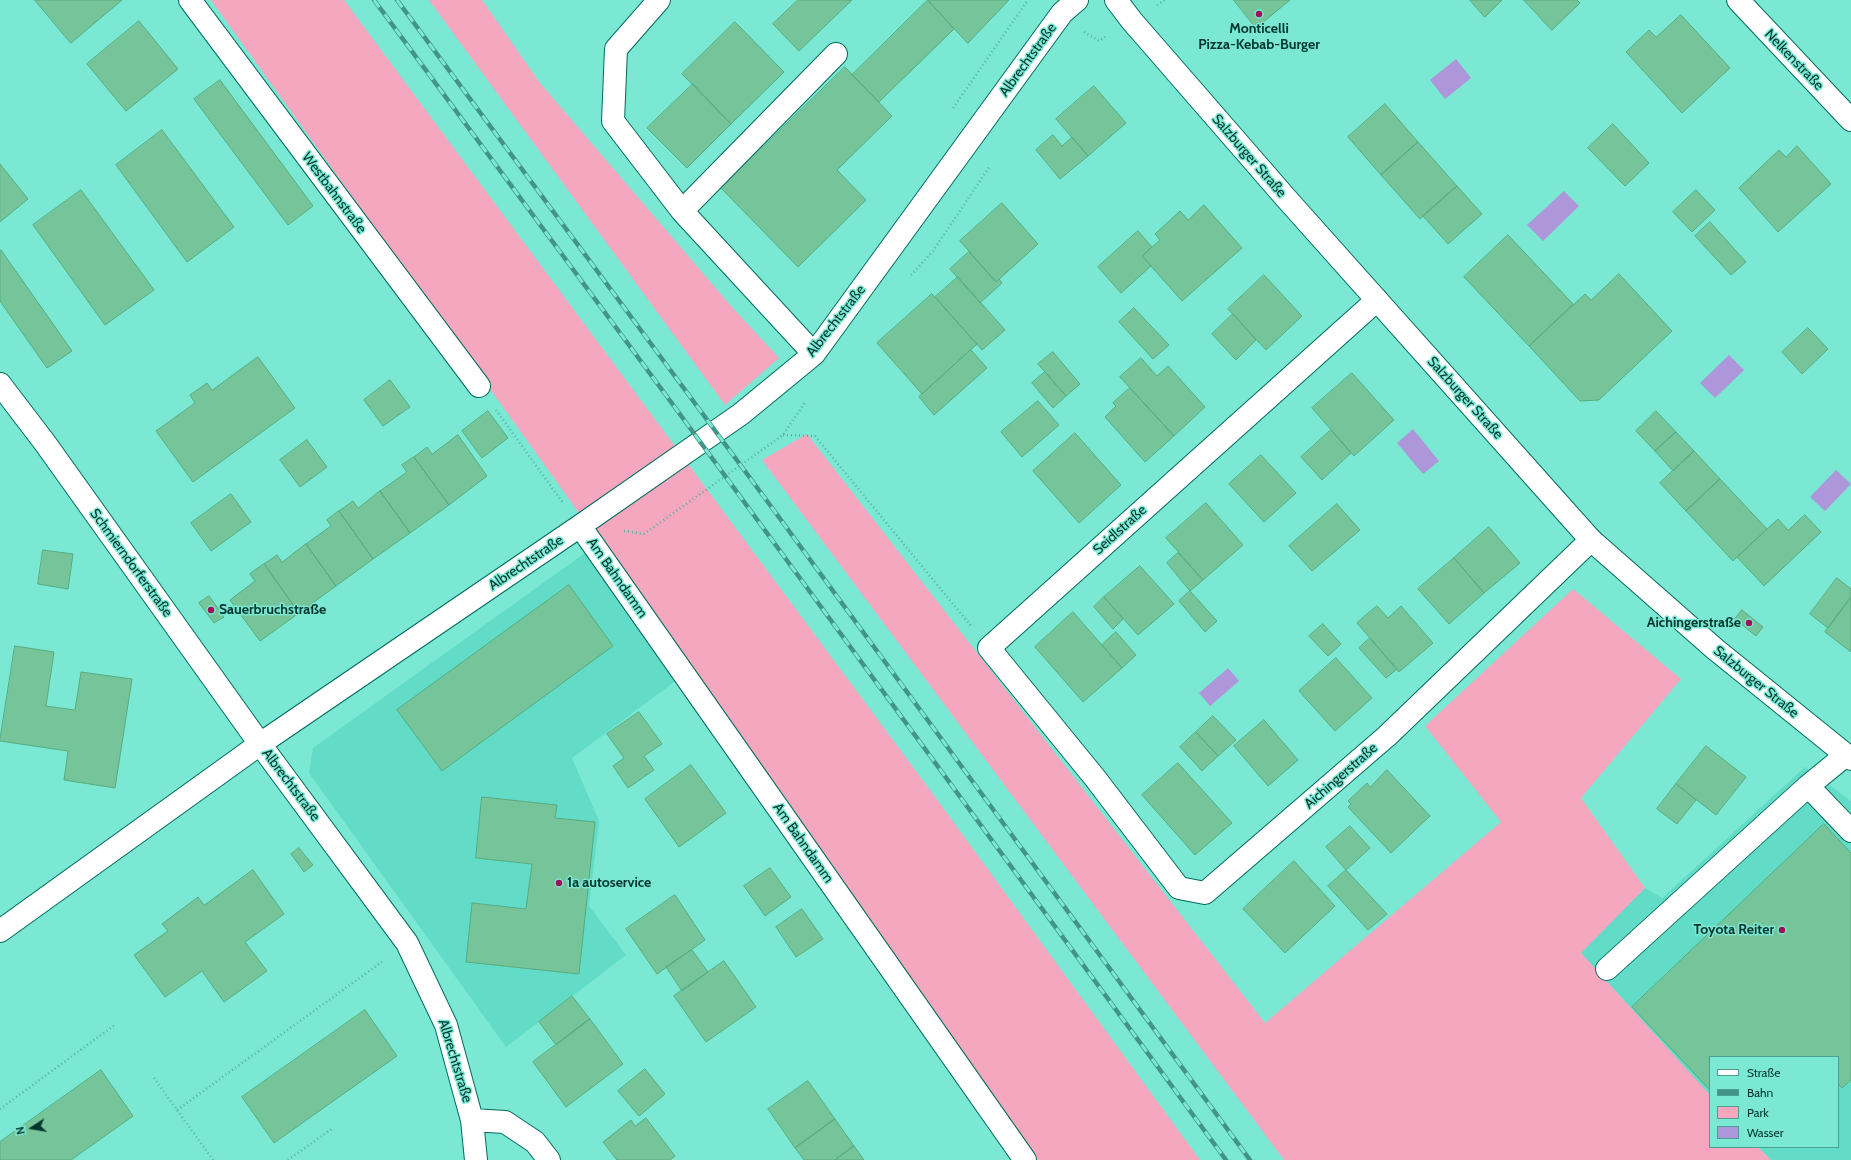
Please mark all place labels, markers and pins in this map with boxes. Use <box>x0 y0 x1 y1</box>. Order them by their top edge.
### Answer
marker: Monticelli Pizza-Kebab-Burger <box>1254 9 1264 19</box>
place label: Monticelli Pizza-Kebab-Burger <box>1198 21 1320 54</box>
place label: Sauerbruchstraße <box>219 602 326 618</box>
marker: Sauerbruchstraße <box>206 605 216 615</box>
place label: Aichingerstraße <box>1647 615 1741 631</box>
marker: Aichingerstraße <box>1744 618 1754 628</box>
place label: 1a autoservice <box>567 875 651 891</box>
marker: 1a autoservice <box>554 878 564 888</box>
place label: Toyota Reiter <box>1694 922 1774 938</box>
marker: Toyota Reiter <box>1777 925 1787 935</box>

